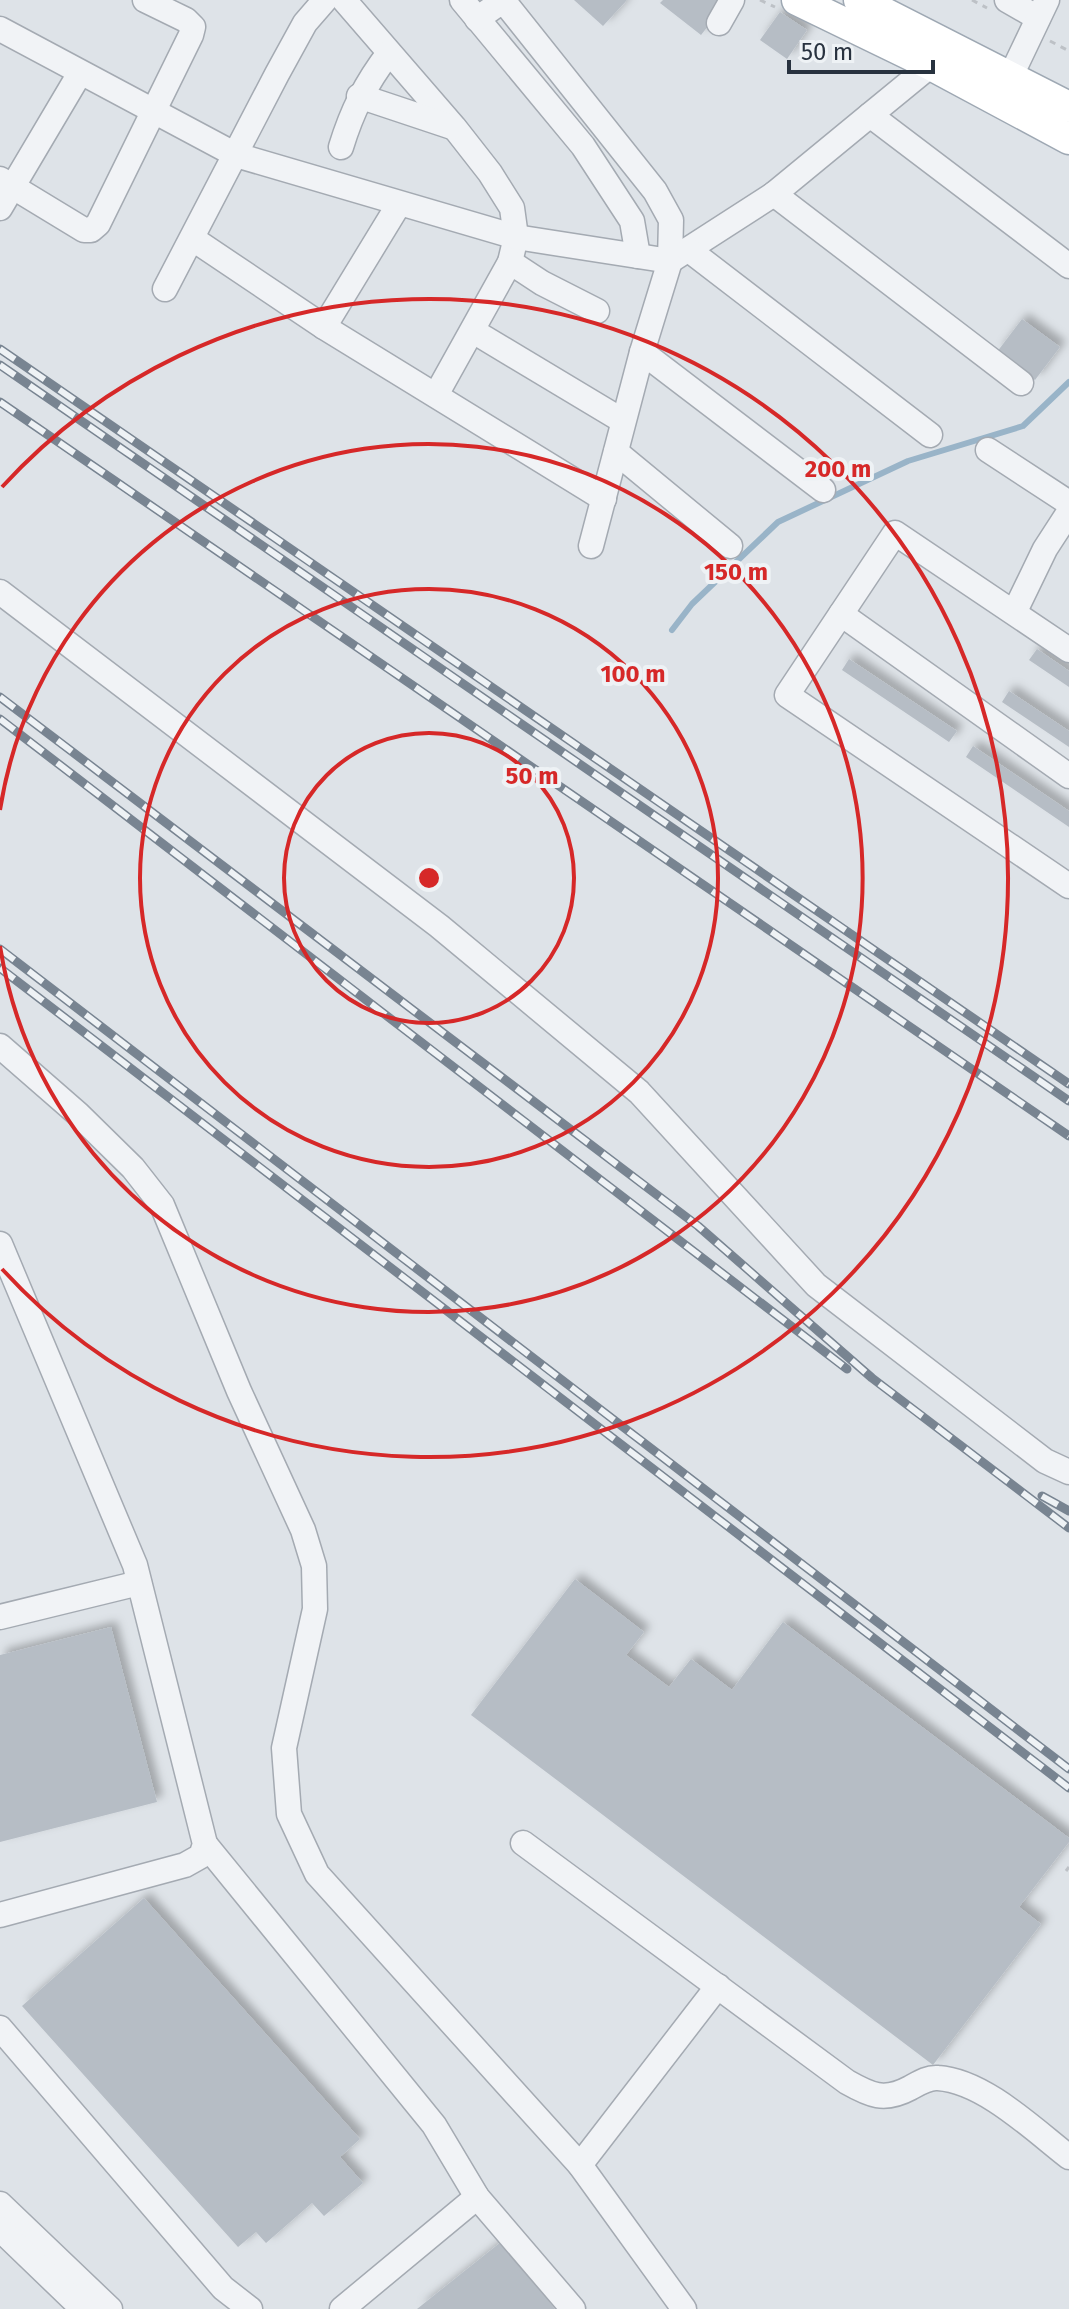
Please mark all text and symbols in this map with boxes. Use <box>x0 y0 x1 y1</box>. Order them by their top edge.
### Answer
scale bar <box>789 24 933 74</box>
text: 50 m <box>801 38 853 66</box>
text: 200 m <box>805 455 871 483</box>
text: 150 m <box>704 558 768 586</box>
text: 100 m <box>600 660 666 688</box>
text: 50 m <box>506 762 558 790</box>
centre of rings <box>415 864 443 892</box>

